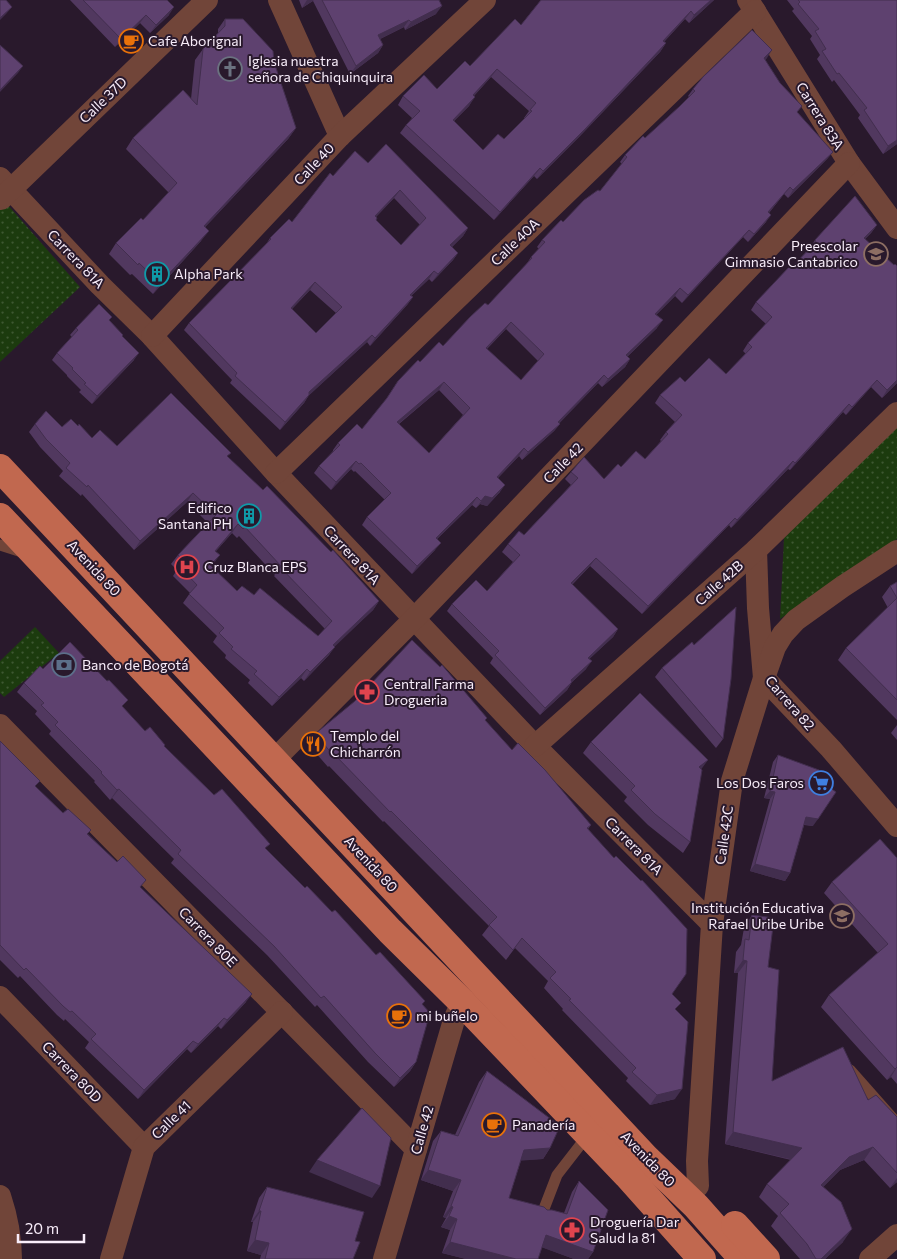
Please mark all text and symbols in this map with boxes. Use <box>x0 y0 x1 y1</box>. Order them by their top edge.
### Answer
cafe icon: Cafe Aborignal <box>118 28 144 54</box>
place label: Cafe Aborignal <box>148 32 242 49</box>
place label: Iglesia nuestra señora de Chiquinquira <box>248 52 393 85</box>
church icon: Iglesia nuestra señora de Chiquinquira <box>217 56 243 82</box>
street label: Calle 37D <box>75 73 130 127</box>
street label: Carrera 83A <box>793 79 848 153</box>
street label: Calle 40 <box>290 139 337 188</box>
street label: Calle 40A <box>487 214 543 269</box>
street label: Carrera 81A <box>44 226 109 292</box>
place label: Preescolar Gimnasio Cantabrico <box>725 237 858 270</box>
school or university icon: Preescolar Gimnasio Cantabrico <box>863 241 889 267</box>
building icon: Alpha Park <box>144 261 170 287</box>
place label: Alpha Park <box>174 265 243 282</box>
street label: Calle 42 <box>539 439 586 487</box>
place label: Edifico Santana PH <box>158 499 232 532</box>
building icon: Edifico Santana PH <box>236 503 262 529</box>
street label: Carrera 81A <box>321 521 384 588</box>
street label: Avenida 80 <box>64 536 125 599</box>
hospital icon: Cruz Blanca EPS <box>174 554 200 580</box>
street label: Calle 42B <box>691 557 746 609</box>
place label: Cruz Blanca EPS <box>204 558 307 575</box>
bank icon: Banco de Bogotá <box>51 652 77 678</box>
place label: Banco de Bogotá <box>82 656 189 673</box>
street label: Carrera 82 <box>762 672 819 734</box>
place label: Central Farma Drogueria <box>384 675 474 708</box>
pharmacy icon: Central Farma Drogueria <box>354 679 380 705</box>
place label: Templo del Chicharrón <box>330 727 401 760</box>
restaurant icon: Templo del Chicharrón <box>300 731 326 757</box>
supermarket icon: Los Dos Faros <box>808 770 834 796</box>
place label: Los Dos Faros <box>716 774 804 791</box>
street label: Calle 42C <box>711 804 736 866</box>
street label: Carrera 81A <box>602 813 667 878</box>
street label: Avenida 80 <box>341 832 402 895</box>
place label: Institución Educativa Rafael Uribe Uribe <box>691 899 824 932</box>
street label: Carrera 80E <box>176 903 241 970</box>
school or university icon: Institución Educativa Rafael Uribe Uribe <box>829 903 855 929</box>
cafe icon: mi buñelo <box>386 1003 412 1029</box>
place label: mi buñelo <box>416 1007 478 1024</box>
street label: Carrera 80D <box>39 1037 106 1106</box>
street label: Calle 41 <box>147 1097 194 1142</box>
street label: Calle 42 <box>406 1103 437 1156</box>
cafe icon: Panadería <box>481 1112 507 1138</box>
place label: Panadería <box>512 1116 575 1133</box>
street label: Avenida 80 <box>618 1127 679 1190</box>
scale bar <box>18 1212 84 1244</box>
place label: Droguería Dar Salud la 81 <box>590 1213 680 1246</box>
pharmacy icon: Droguería Dar Salud la 81 <box>559 1217 585 1243</box>
text: 20 m <box>25 1219 59 1237</box>

